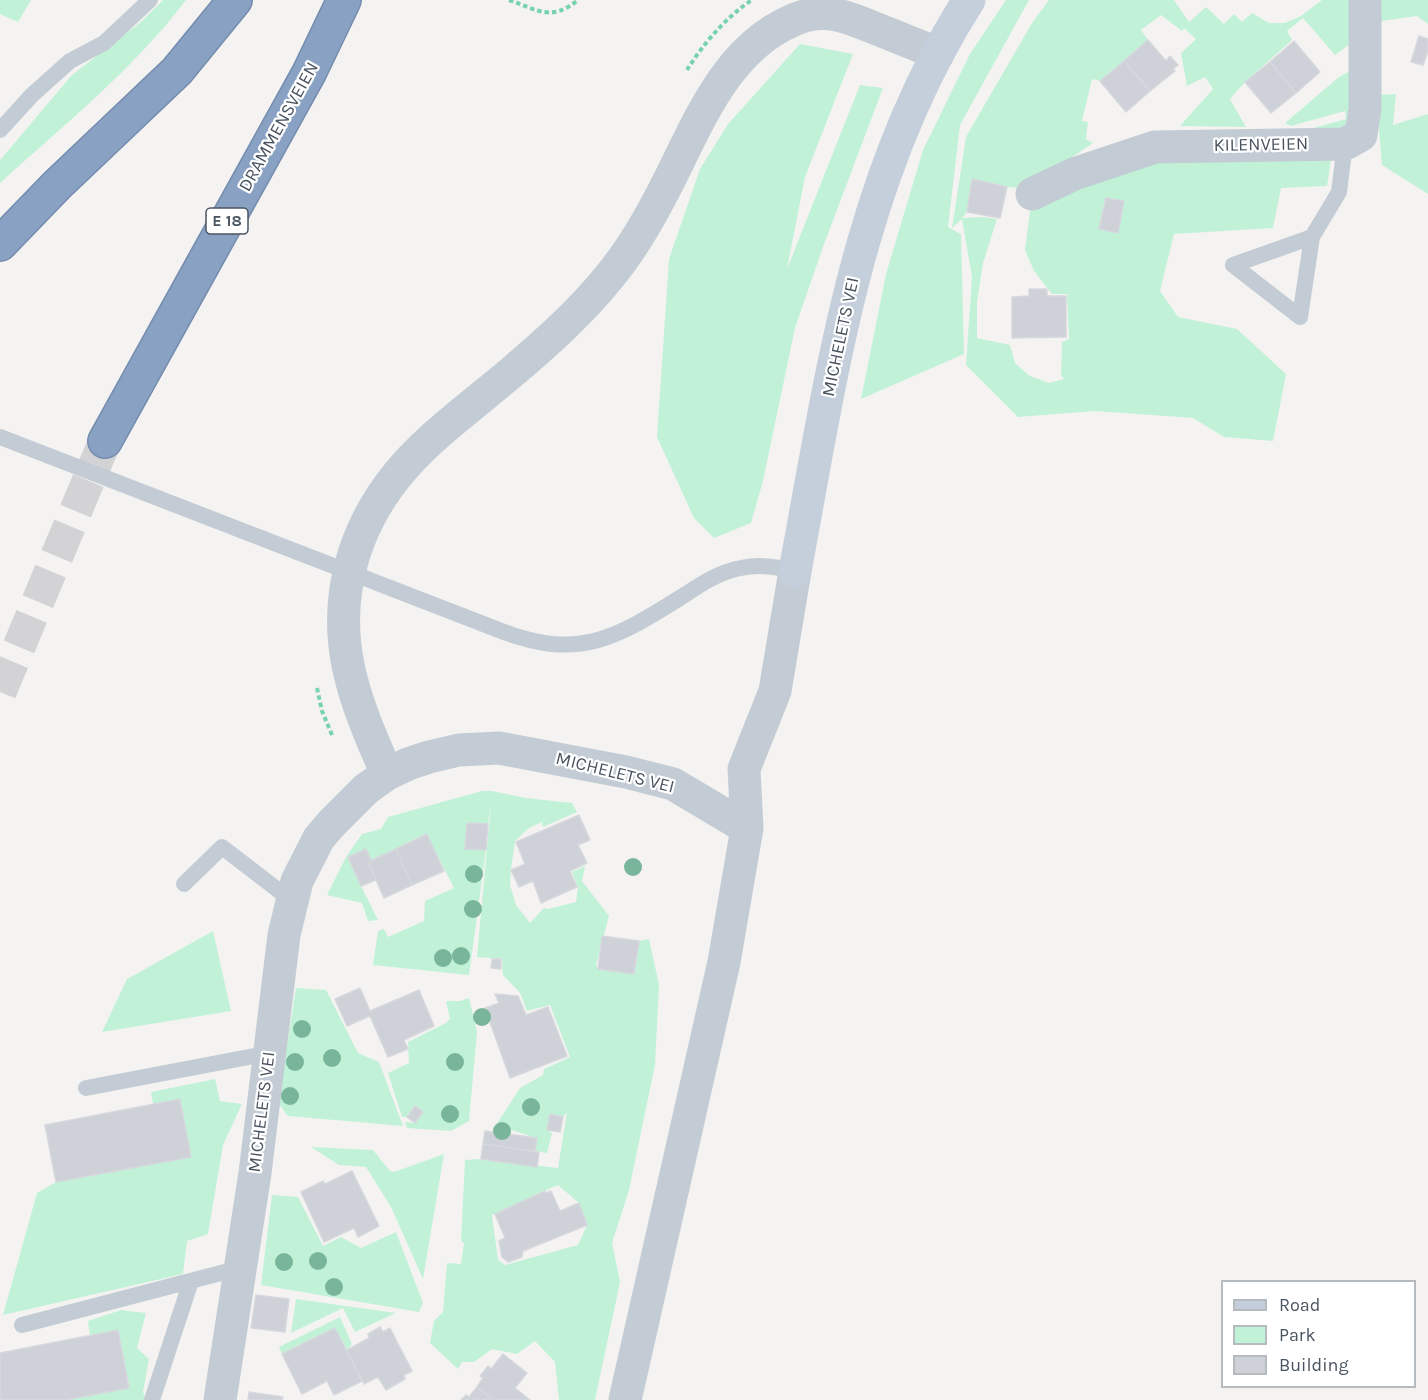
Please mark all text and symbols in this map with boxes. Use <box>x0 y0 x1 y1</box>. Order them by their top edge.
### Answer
street label: DRAMMENSVEIEN <box>234 58 324 196</box>
street label: KILENVEIEN <box>1214 133 1308 157</box>
road number: E 18 <box>206 208 248 234</box>
street label: MICHELETS VEI <box>818 275 864 399</box>
street label: MICHELETS VEI <box>553 748 677 798</box>
street label: MICHELETS VEI <box>244 1050 280 1174</box>
legend <box>1221 1280 1416 1388</box>
text: Road <box>1279 1294 1320 1316</box>
text: Park <box>1279 1324 1316 1346</box>
text: Building <box>1279 1354 1349 1376</box>

